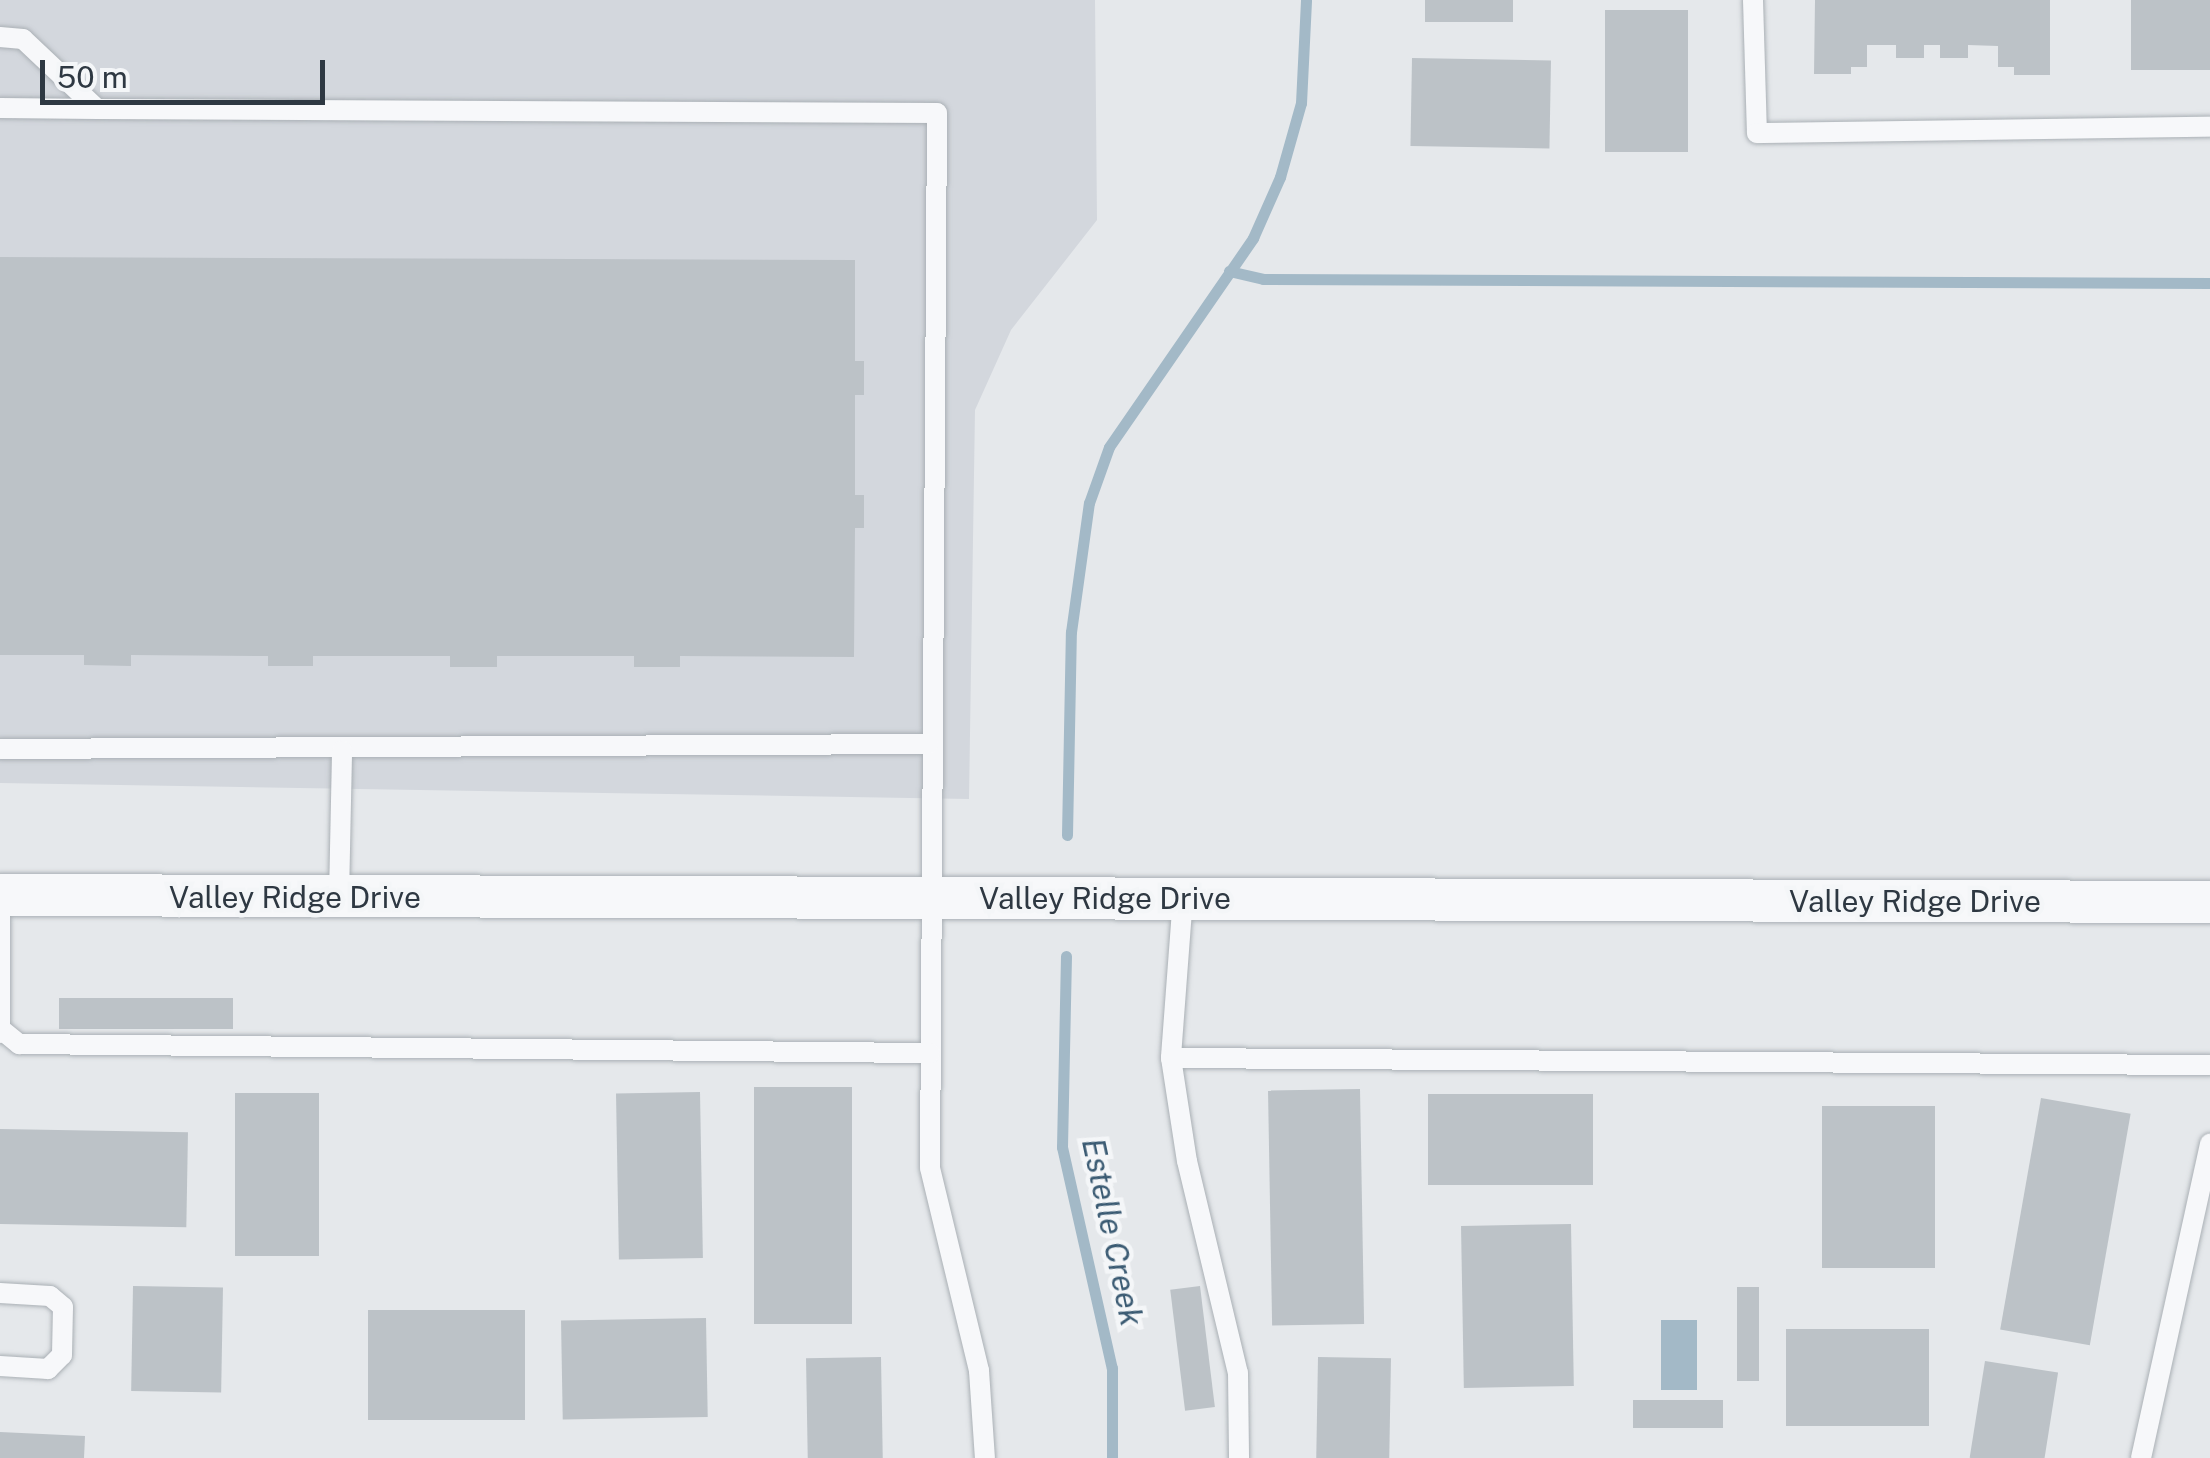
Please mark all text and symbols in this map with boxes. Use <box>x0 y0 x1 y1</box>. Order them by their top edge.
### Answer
scale bar <box>45 40 330 102</box>
text: 50 m <box>57 59 128 95</box>
street label: Valley Ridge Drive <box>169 879 421 915</box>
street label: Valley Ridge Drive <box>979 880 1231 916</box>
street label: Valley Ridge Drive <box>1789 883 2041 919</box>
water label: Estelle Creek <box>1073 1134 1151 1330</box>

